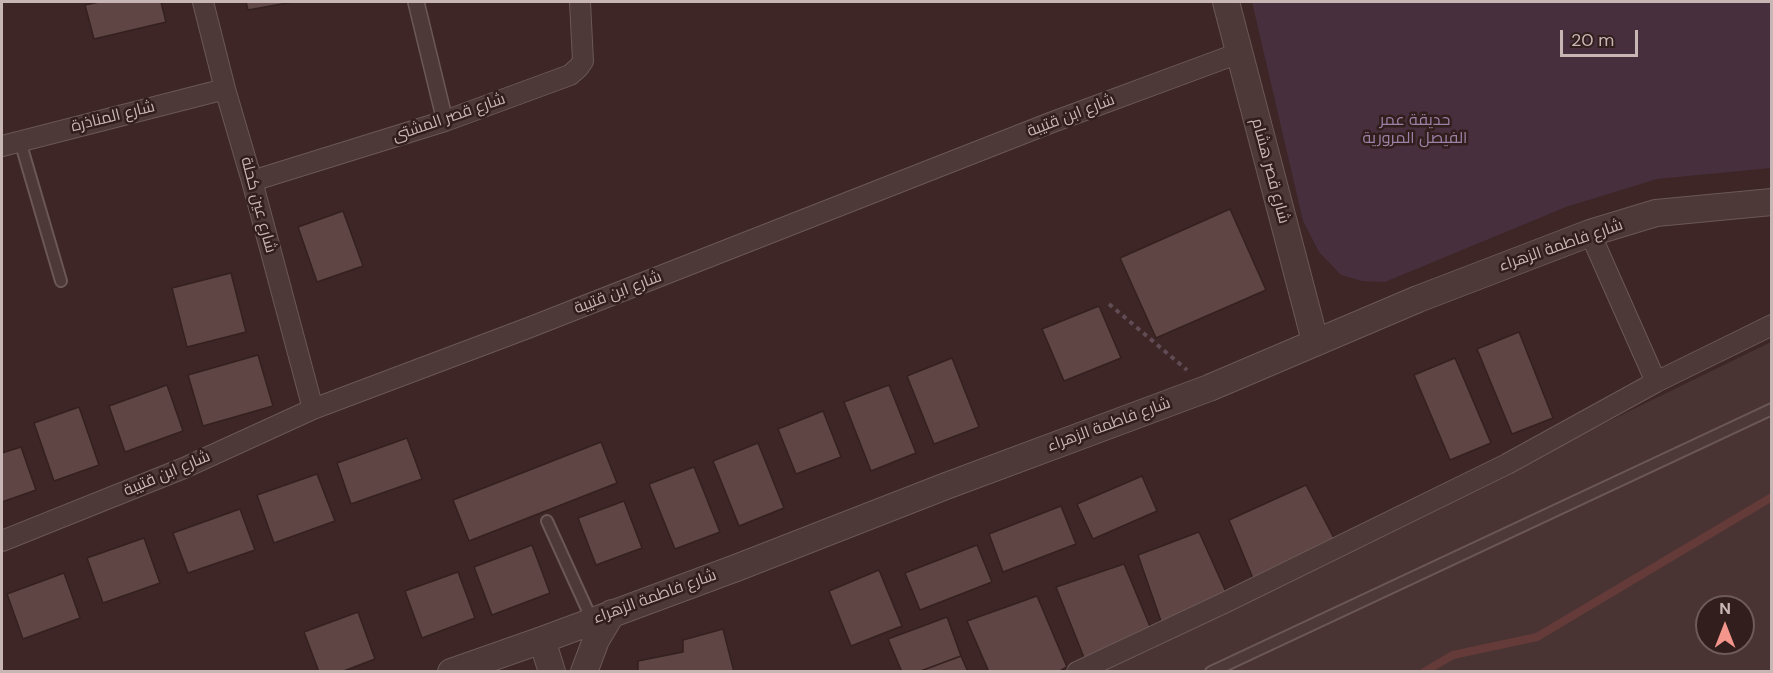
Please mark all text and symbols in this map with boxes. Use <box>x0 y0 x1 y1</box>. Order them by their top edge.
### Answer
scale bar <box>1563 18 1641 56</box>
text: 20 m <box>1571 28 1614 52</box>
street label: شارع قصر المشتى <box>390 90 508 146</box>
street label: شارع ابن قتيبة <box>1024 90 1118 142</box>
street label: شارع المناذرة <box>69 97 157 137</box>
park label: حديقة عمر الفيصل المرورية <box>1363 111 1467 149</box>
street label: شارع قصر هشام <box>1247 116 1293 226</box>
street label: شارع عين كحلة <box>236 155 280 255</box>
street label: شارع فاطمة الزهراء <box>1496 216 1626 276</box>
street label: شارع ابن قتيبة <box>571 267 665 319</box>
street label: شارع فاطمة الزهراء <box>1045 394 1173 456</box>
street label: شارع ابن قتيبة <box>121 447 213 501</box>
street label: شارع فاطمة الزهراء <box>591 566 719 628</box>
north arrow <box>1695 595 1755 655</box>
text: N <box>1719 598 1731 619</box>

